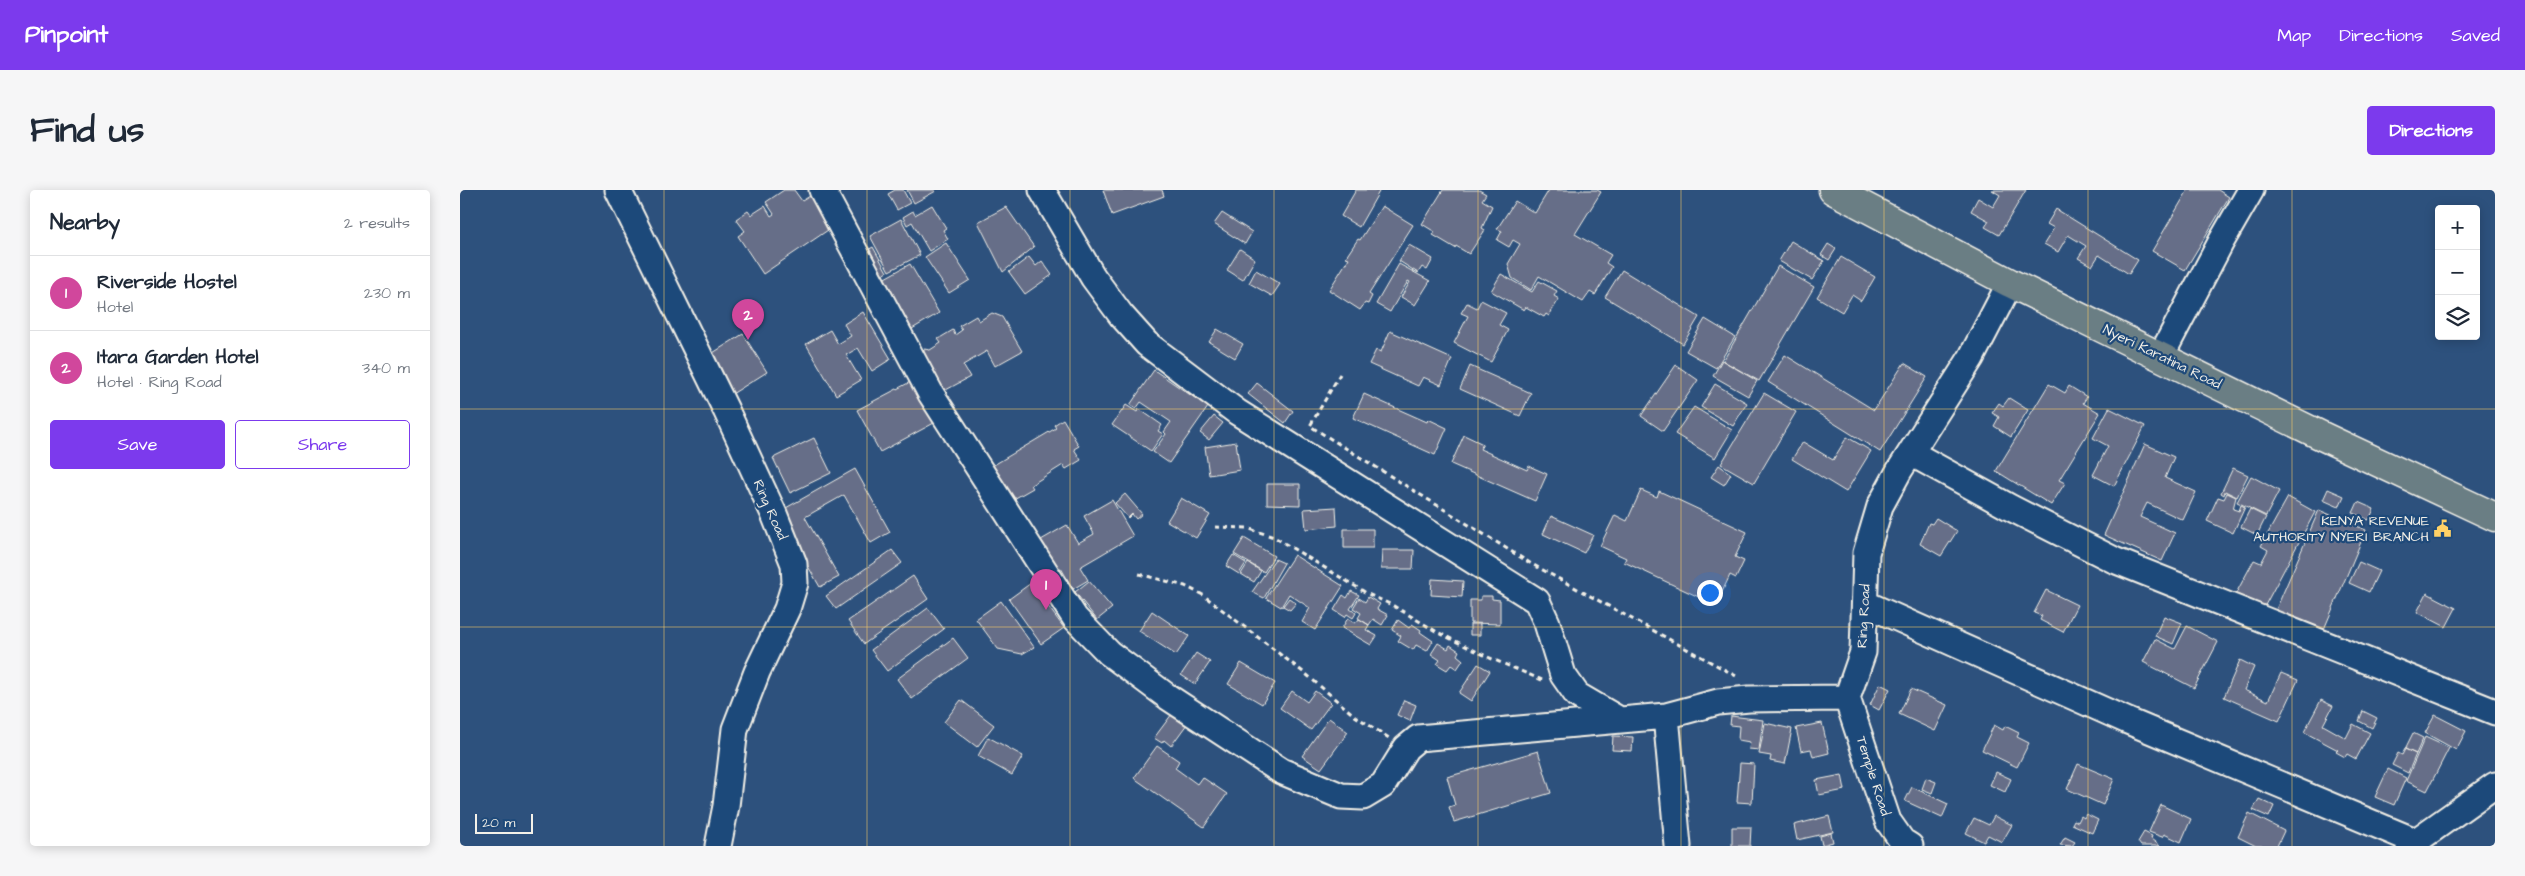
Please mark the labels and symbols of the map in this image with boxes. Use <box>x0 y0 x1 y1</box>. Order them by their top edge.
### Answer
pin: 2 <box>732 299 764 340</box>
street label: Nyeri Karatina Road <box>2099 320 2225 394</box>
street label: Ring Road <box>748 477 792 543</box>
place label: KENYA REVENUE AUTHORITY NYERI BRANCH <box>2253 511 2430 547</box>
public building icon: KENYA REVENUE AUTHORITY NYERI BRANCH <box>2433 519 2453 539</box>
pin: 1 <box>1030 569 1062 610</box>
your location <box>1697 580 1723 606</box>
street label: Ring Road <box>1852 583 1876 649</box>
street label: Temple Road <box>1851 734 1895 818</box>
scale bar <box>475 811 532 834</box>

